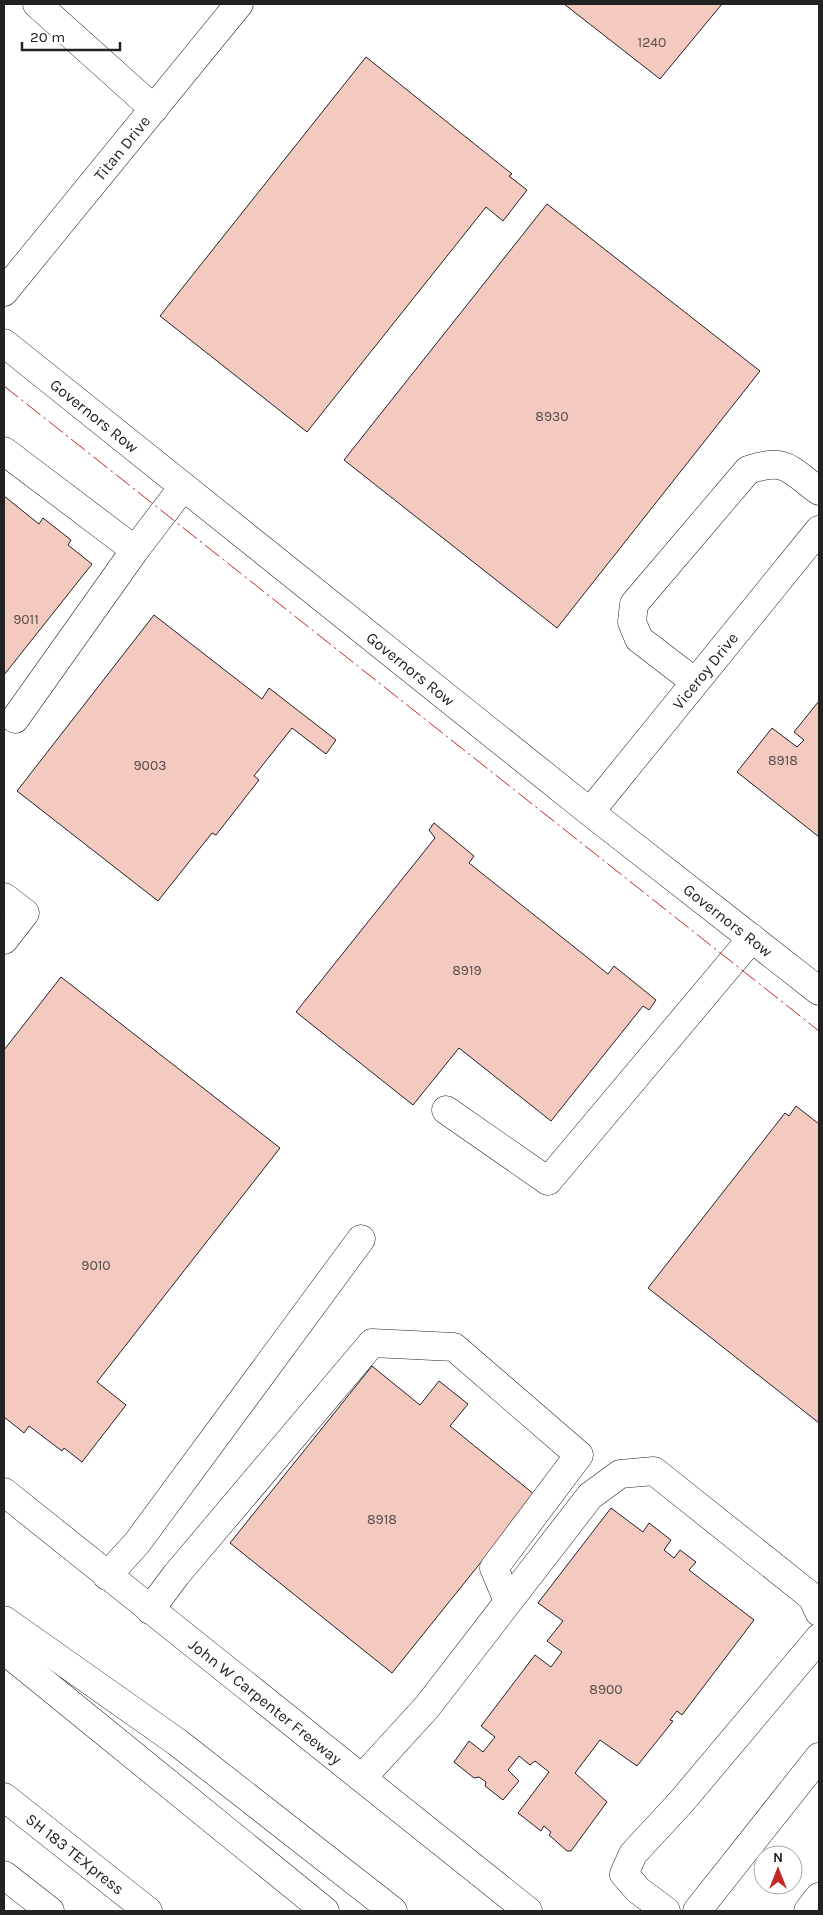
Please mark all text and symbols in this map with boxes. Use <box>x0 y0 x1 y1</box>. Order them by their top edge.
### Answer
scale bar <box>22 20 120 52</box>
text: 20 m <box>30 28 65 46</box>
house number: 1240 <box>638 34 666 51</box>
street label: Titan Drive <box>89 111 154 184</box>
street label: Governors Row <box>47 374 143 457</box>
house number: 8930 <box>535 408 569 425</box>
house number: 9011 <box>13 611 39 628</box>
street label: Governors Row <box>363 627 459 710</box>
street label: Viceroy Drive <box>668 628 742 713</box>
house number: 8918 <box>768 752 798 769</box>
house number: 9003 <box>133 757 167 774</box>
street label: Governors Row <box>680 879 777 961</box>
house number: 8919 <box>452 962 482 979</box>
house number: 9010 <box>81 1257 111 1274</box>
house number: 8918 <box>367 1511 397 1528</box>
street label: John W Carpenter Freeway <box>185 1634 346 1768</box>
house number: 8900 <box>589 1681 623 1698</box>
street label: SH 183 TEXpress <box>22 1809 128 1898</box>
north arrow <box>753 1845 803 1895</box>
text: N <box>773 1849 783 1866</box>

